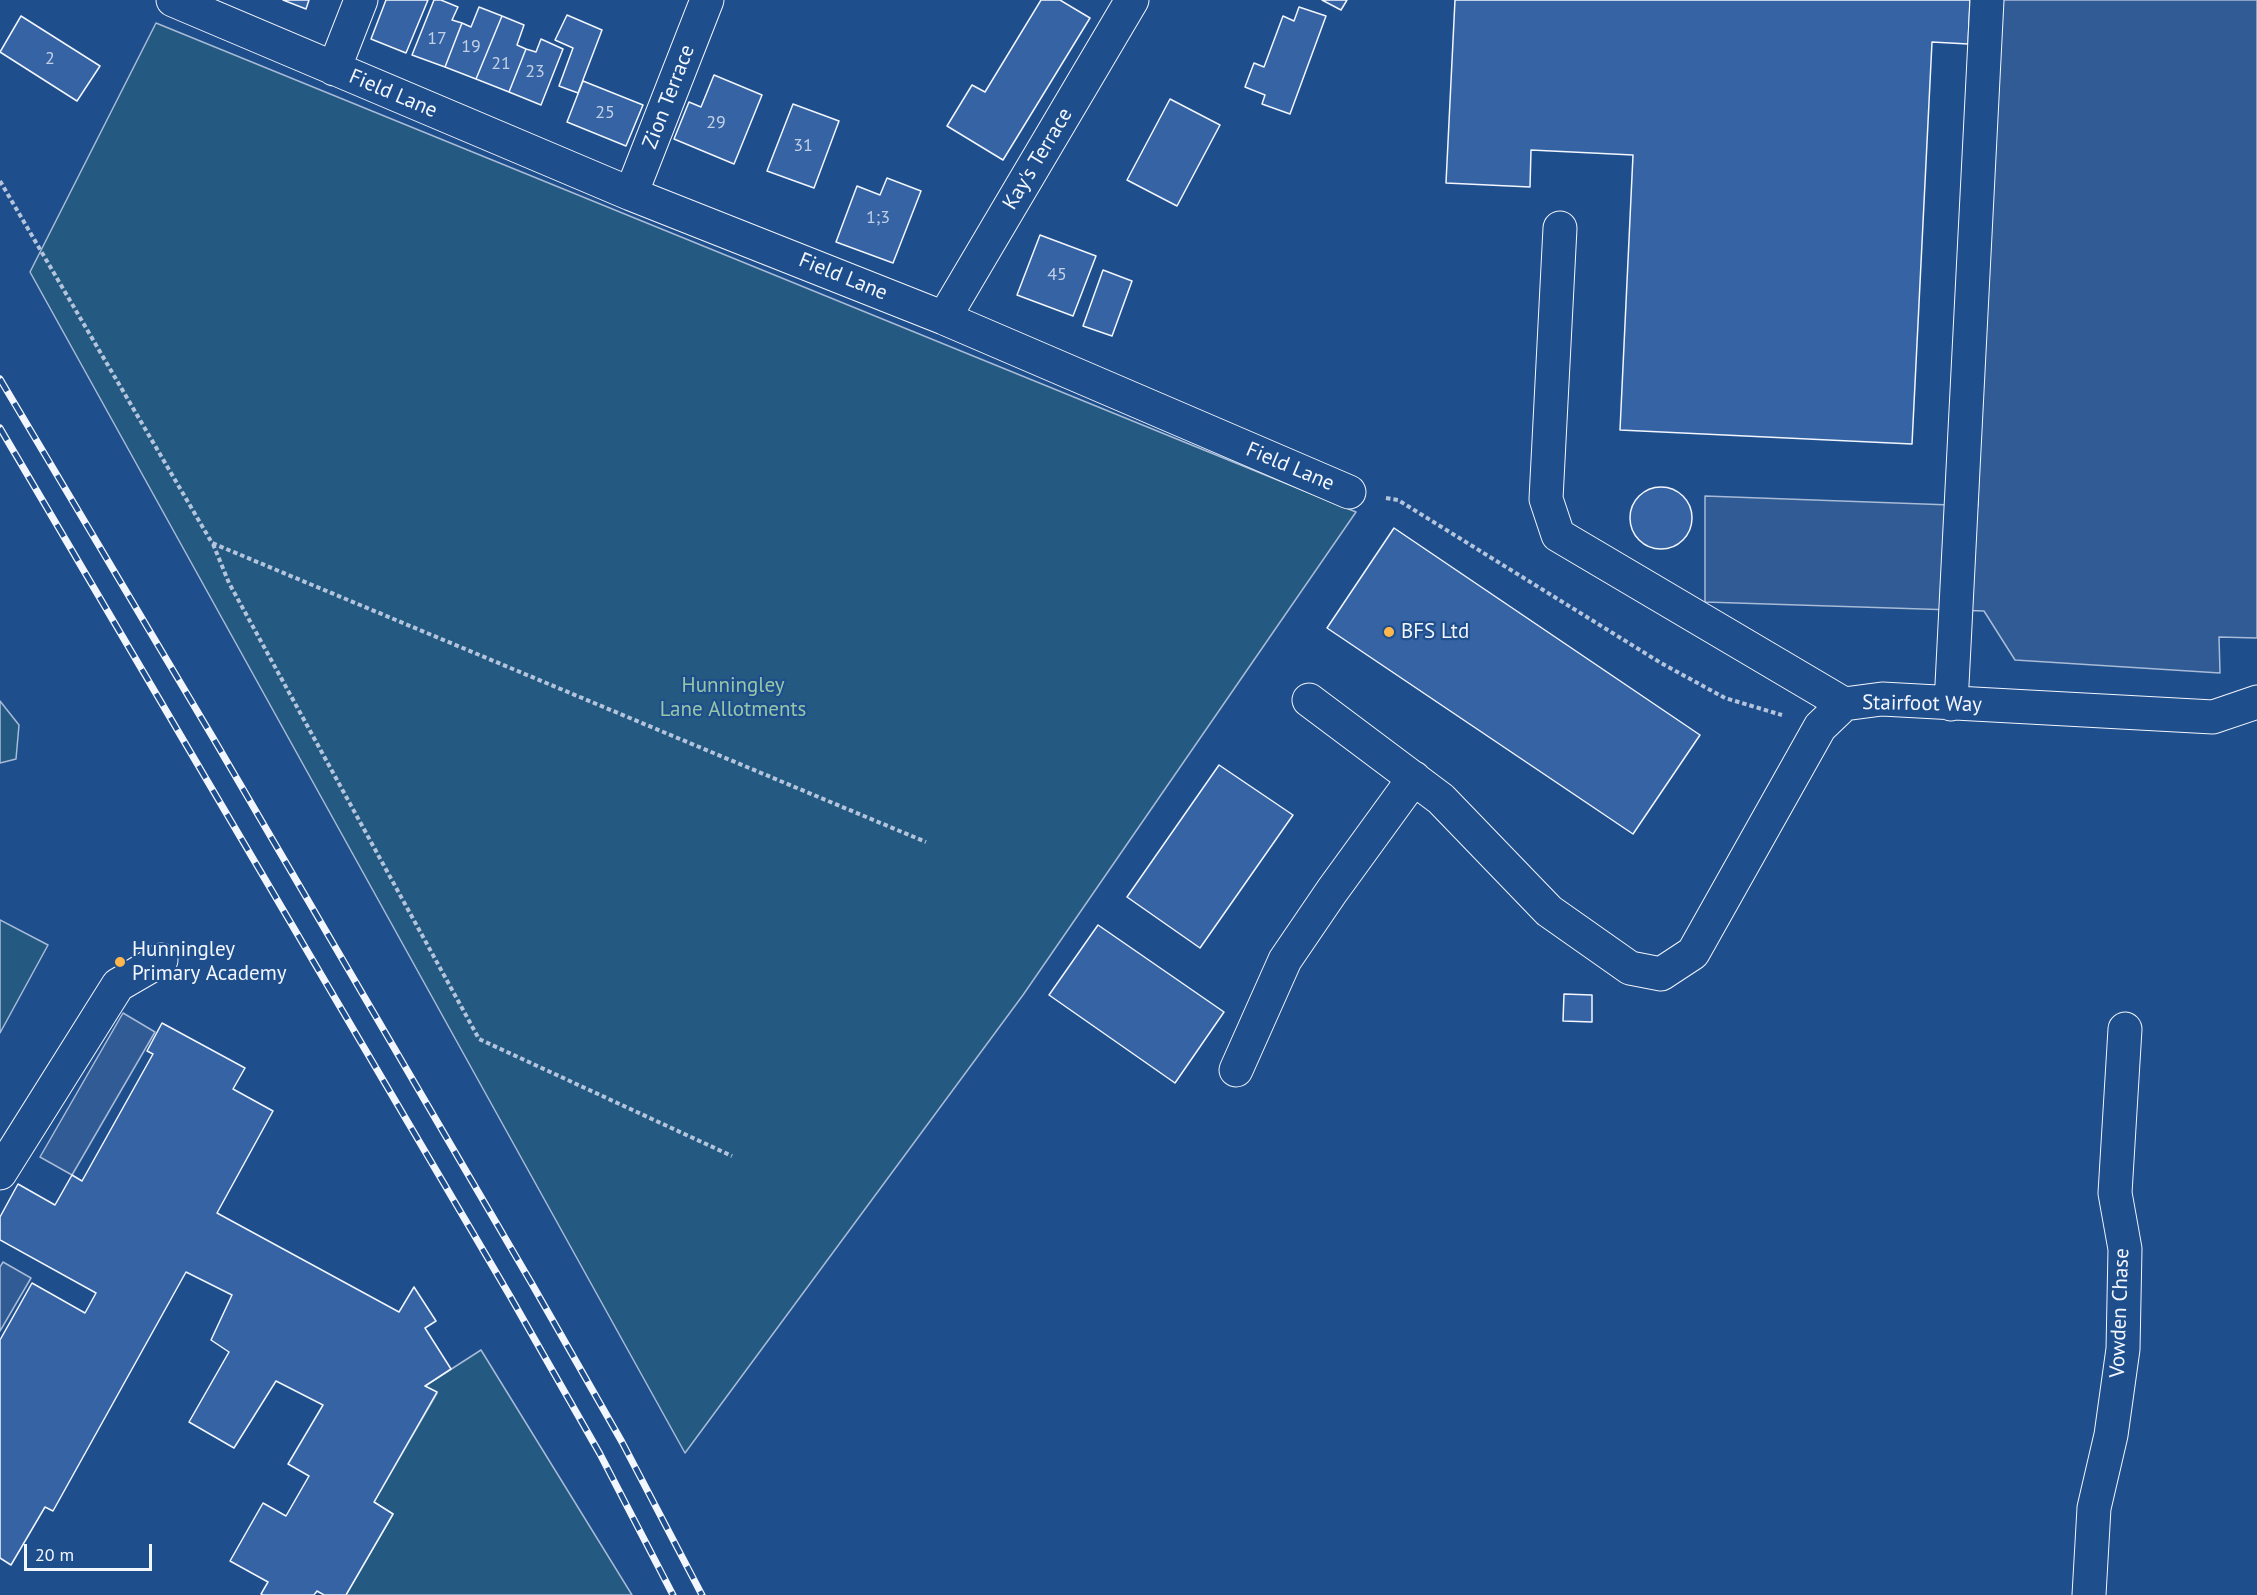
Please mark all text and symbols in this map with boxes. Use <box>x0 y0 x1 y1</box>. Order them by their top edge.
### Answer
house number: 17 <box>427 28 447 50</box>
house number: 19 <box>461 36 481 58</box>
street label: Zion Terrace <box>638 41 700 153</box>
house number: 2 <box>45 48 55 70</box>
house number: 21 <box>491 53 511 75</box>
house number: 23 <box>525 61 545 83</box>
street label: Field Lane <box>345 64 441 124</box>
house number: 25 <box>595 102 615 124</box>
street label: Kay's Terrace <box>998 104 1078 214</box>
house number: 29 <box>706 112 726 134</box>
house number: 31 <box>793 135 813 157</box>
house number: 1;3 <box>866 207 890 229</box>
street label: Field Lane <box>795 248 891 306</box>
house number: 45 <box>1047 264 1067 286</box>
street label: Field Lane <box>1242 437 1338 497</box>
place label: BFS Ltd <box>1401 619 1469 645</box>
marker: BFS Ltd <box>1382 625 1396 639</box>
park label: Hunningley Lane Allotments <box>660 673 806 723</box>
street label: Stairfoot Way <box>1862 690 1982 718</box>
place label: Hunningley Primary Academy <box>132 937 286 987</box>
marker: Hunningley Primary Academy <box>113 955 127 969</box>
street label: Vowden Chase <box>2105 1248 2135 1378</box>
scale bar <box>27 1532 154 1570</box>
text: 20 m <box>35 1543 74 1566</box>

